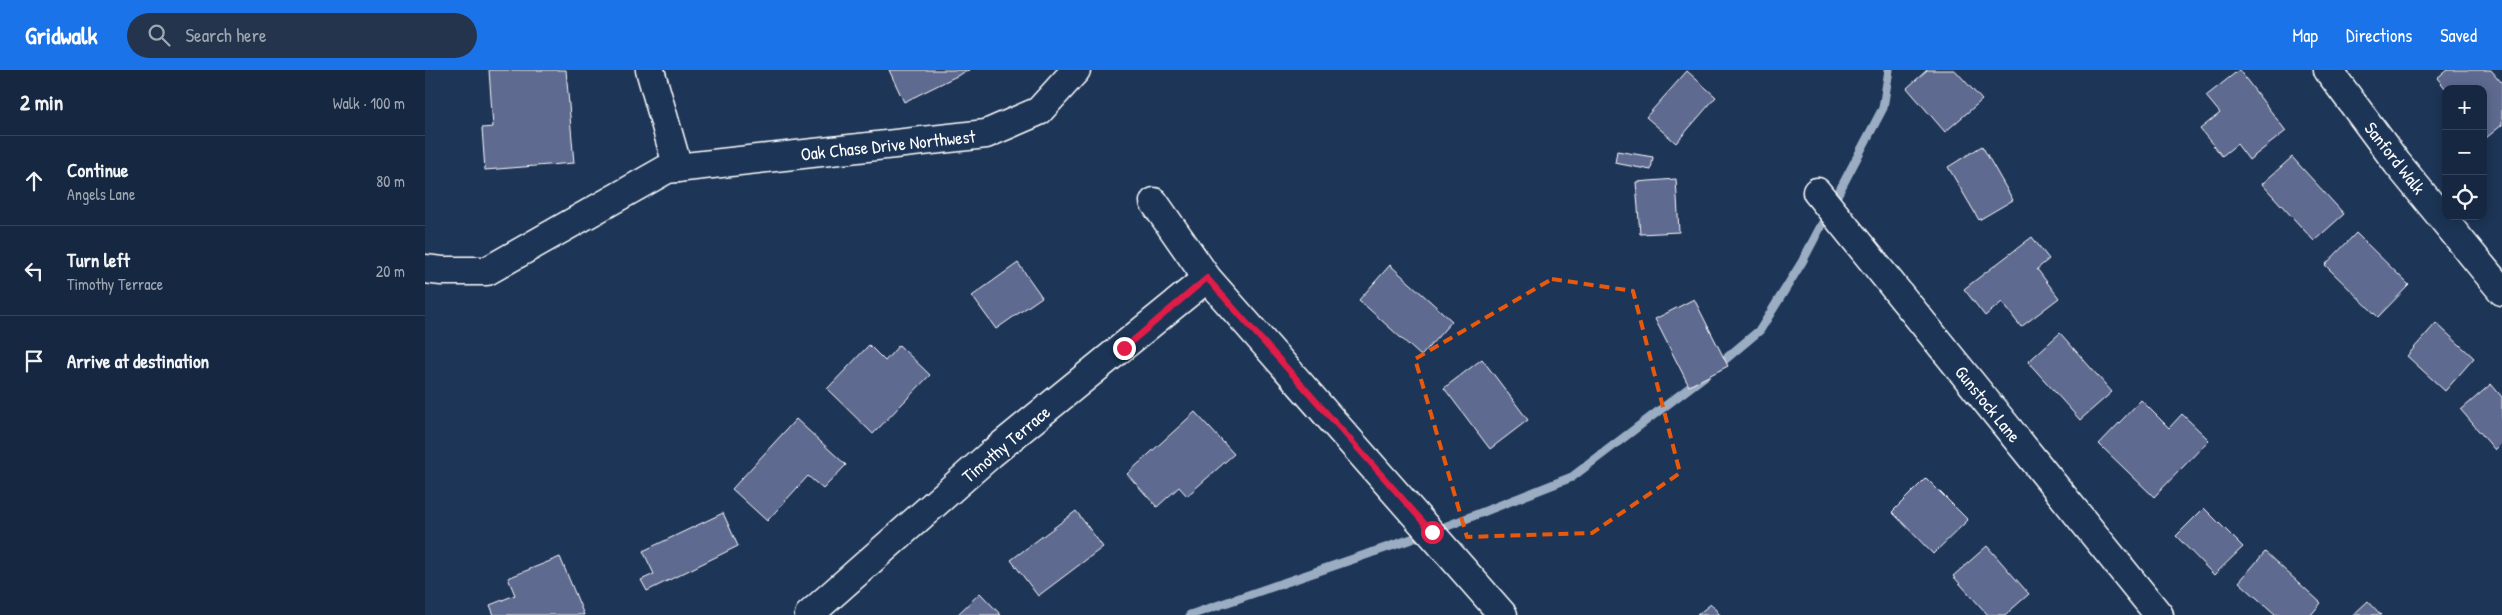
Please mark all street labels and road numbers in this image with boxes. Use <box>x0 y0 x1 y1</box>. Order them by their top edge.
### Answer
street label: Sanford Walk <box>2359 117 2432 200</box>
street label: Oak Chase Drive Northwest <box>799 123 977 167</box>
street label: Gunstock Lane <box>1949 360 2027 448</box>
street label: Timothy Terrace <box>957 400 1055 488</box>

